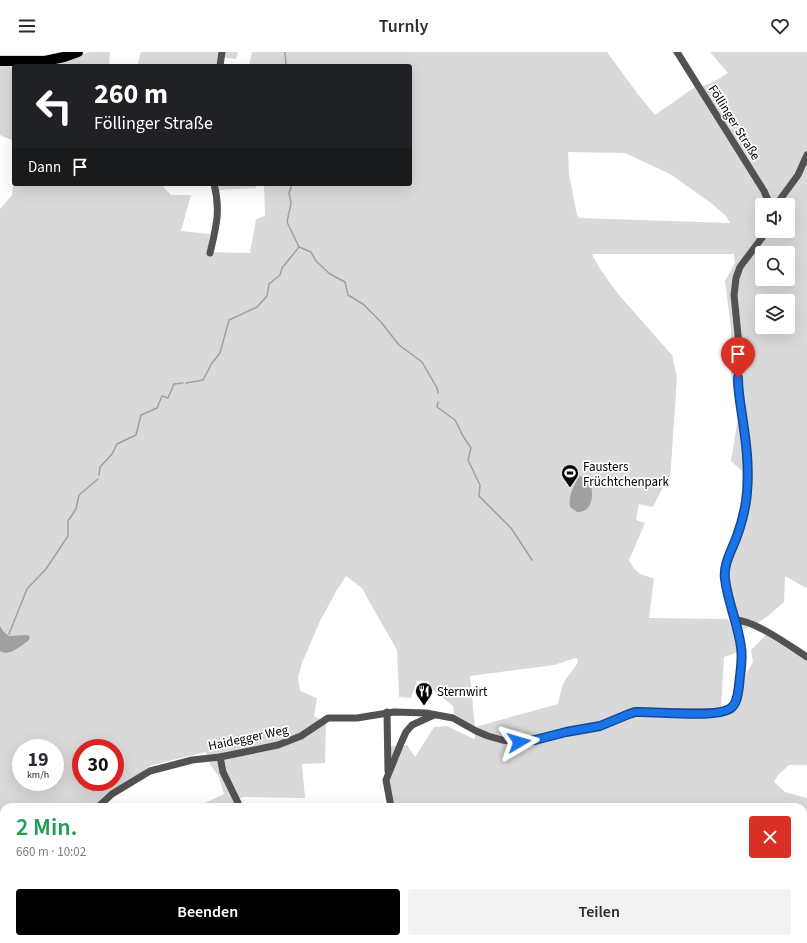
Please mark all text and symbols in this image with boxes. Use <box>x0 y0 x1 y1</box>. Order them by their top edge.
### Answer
text: Turnly <box>379 14 428 39</box>
icon: menu <box>16 15 38 37</box>
icon: heart <box>769 15 791 37</box>
text: 260 m <box>94 74 168 114</box>
icon: left <box>28 80 80 132</box>
street label: Föllinger Straße <box>704 81 765 164</box>
text: Föllinger Straße <box>94 111 213 136</box>
icon: arrive <box>69 156 91 178</box>
text: Dann <box>28 157 61 178</box>
map controls <box>755 198 795 334</box>
button: sound <box>755 198 795 238</box>
button: search <box>755 246 795 286</box>
button: layers <box>755 294 795 334</box>
pin <box>721 337 755 378</box>
icon: arrive <box>727 343 749 365</box>
place label: Fausters Früchtchenpark <box>583 458 670 491</box>
sports icon: Fausters Früchtchenpark <box>560 463 580 488</box>
restaurant icon: Sternwirt <box>414 681 434 706</box>
place label: Sternwirt <box>437 683 488 701</box>
street label: Haidegger Weg <box>207 721 290 755</box>
position arrow <box>498 721 540 763</box>
speed limit sign: 30 <box>72 739 124 791</box>
text: 19 <box>27 746 49 774</box>
text: km/h <box>27 768 49 782</box>
text: 2 Min. <box>16 810 77 845</box>
button: close <box>749 816 791 858</box>
text: 660 m · 10:02 <box>16 843 86 861</box>
button: Beenden <box>16 889 400 935</box>
button: Teilen <box>408 889 791 935</box>

